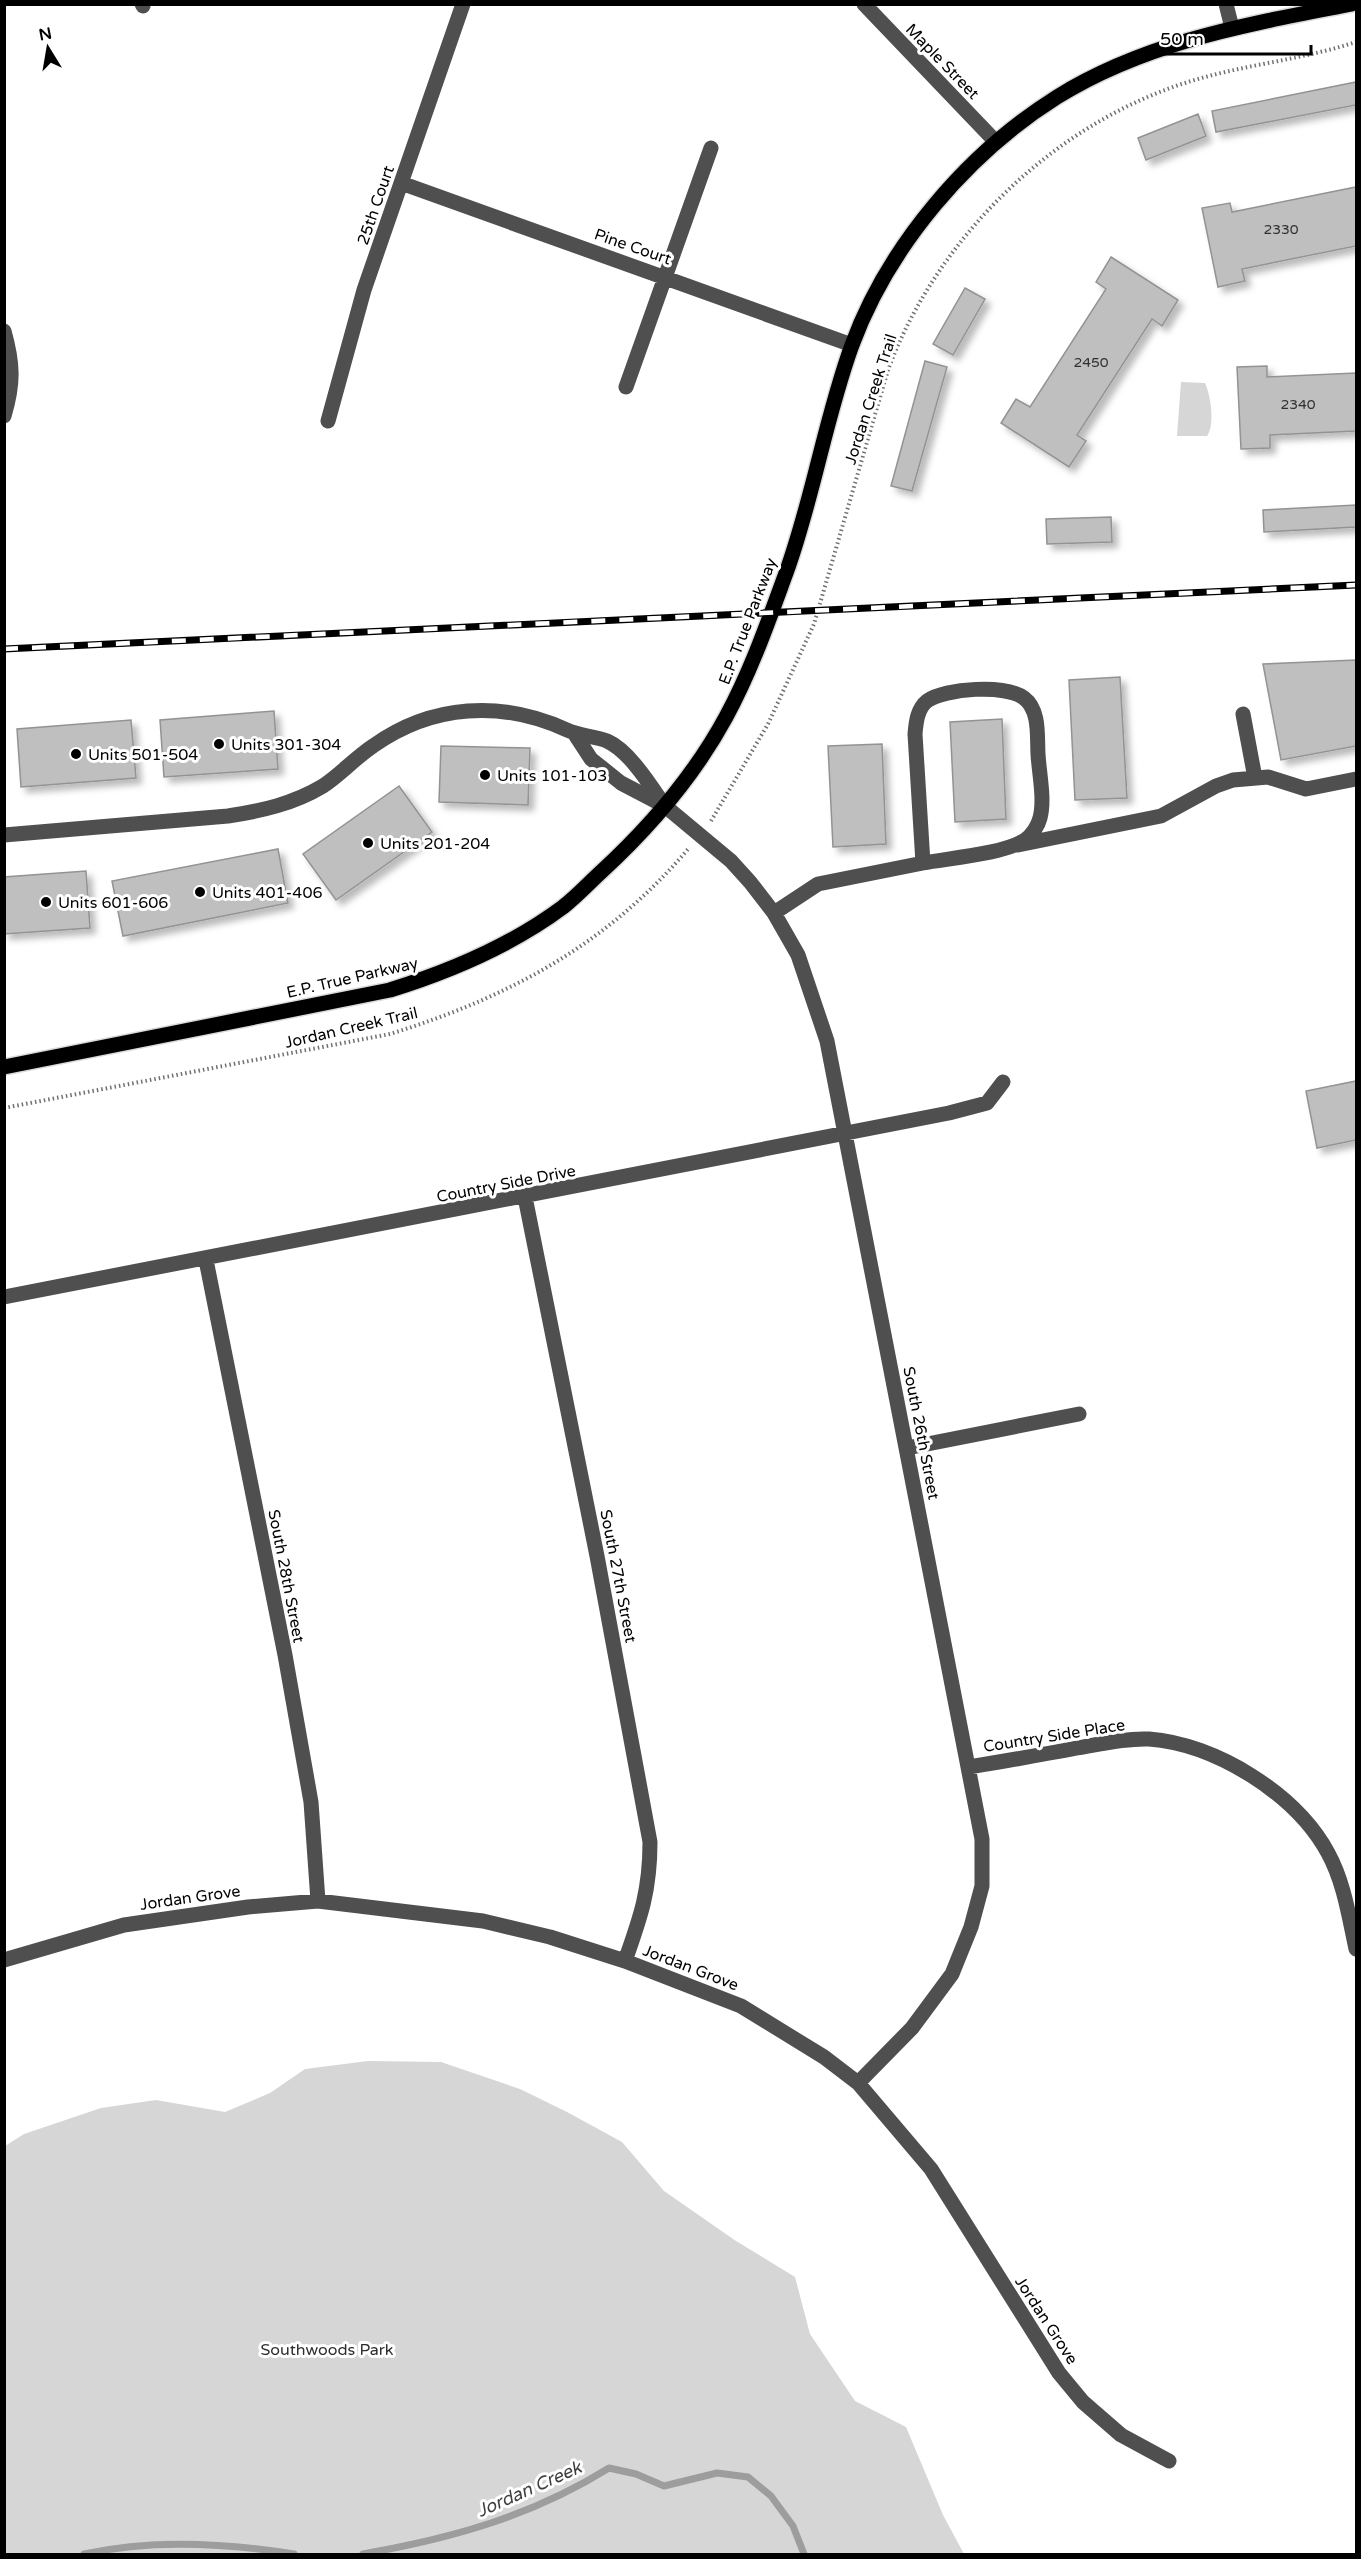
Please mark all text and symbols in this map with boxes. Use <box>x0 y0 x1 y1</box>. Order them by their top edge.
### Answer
north arrow <box>18 18 78 78</box>
scale bar <box>1151 18 1312 56</box>
street label: Maple Street <box>901 20 983 104</box>
text: N <box>37 23 54 45</box>
text: 50 m <box>1160 28 1204 50</box>
street label: 25th Court <box>353 163 399 248</box>
house number: 2330 <box>1263 221 1299 238</box>
street label: Pine Court <box>592 224 674 269</box>
street label: Jordan Creek Trail <box>840 332 901 467</box>
house number: 2450 <box>1073 354 1109 371</box>
house number: 2340 <box>1280 396 1316 413</box>
street label: E.P. True Parkway <box>715 555 781 688</box>
place label: Units 301-304 <box>231 735 341 755</box>
marker: Units 301-304 <box>212 737 226 751</box>
place label: Units 501-504 <box>88 745 198 765</box>
marker: Units 501-504 <box>69 747 83 761</box>
place label: Units 101-103 <box>497 766 607 786</box>
marker: Units 101-103 <box>478 768 492 782</box>
place label: Units 201-204 <box>380 834 490 854</box>
marker: Units 201-204 <box>361 836 375 850</box>
place label: Units 401-406 <box>212 883 323 903</box>
marker: Units 401-406 <box>193 885 207 899</box>
place label: Units 601-606 <box>58 893 168 913</box>
marker: Units 601-606 <box>39 895 53 909</box>
street label: E.P. True Parkway <box>285 953 420 1003</box>
street label: Jordan Creek Trail <box>283 1003 420 1053</box>
street label: Country Side Drive <box>435 1161 577 1207</box>
street label: South 26th Street <box>898 1365 944 1501</box>
street label: South 28th Street <box>263 1508 309 1644</box>
street label: South 27th Street <box>595 1508 641 1644</box>
street label: Country Side Place <box>982 1715 1126 1757</box>
street label: Jordan Grove <box>139 1881 242 1915</box>
street label: Jordan Grove <box>640 1940 741 1995</box>
street label: Jordan Grove <box>1010 2273 1082 2368</box>
park label: Southwoods Park <box>260 2340 394 2360</box>
water label: Jordan Creek <box>473 2456 586 2522</box>

